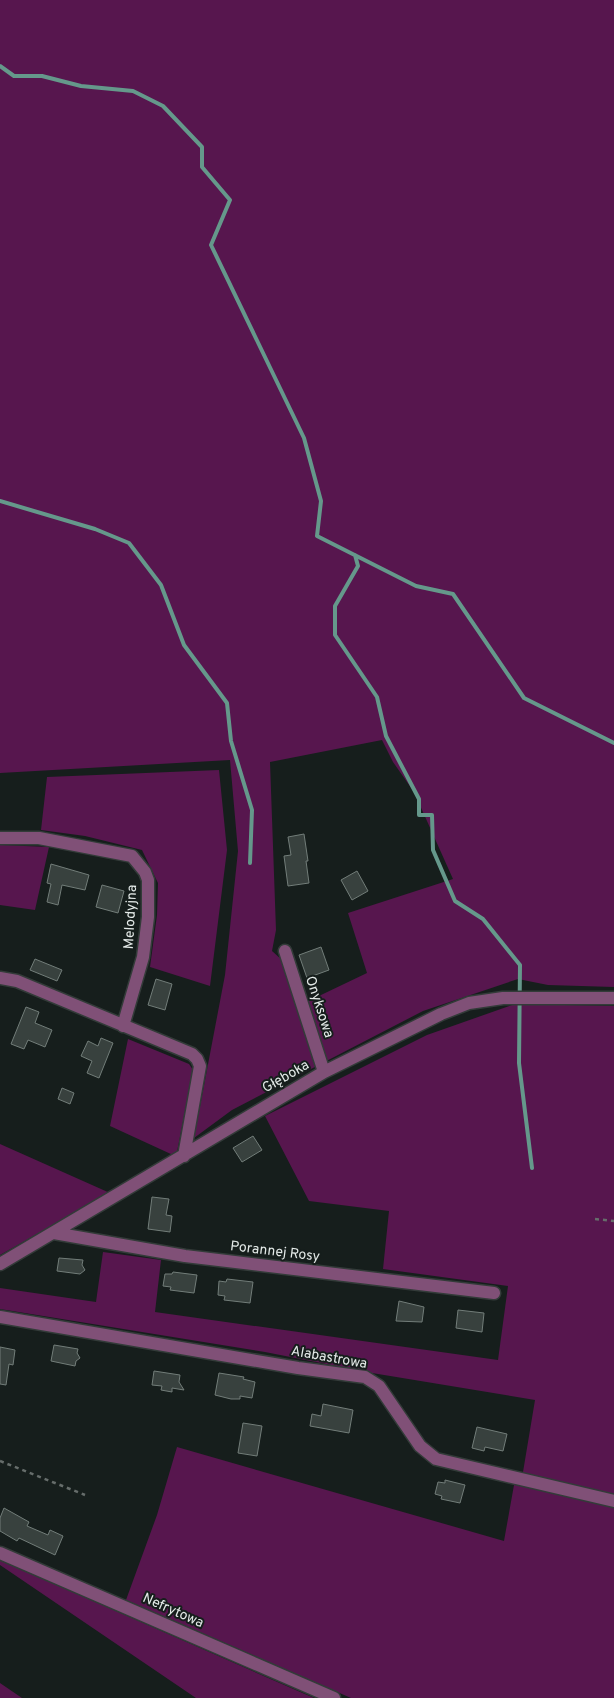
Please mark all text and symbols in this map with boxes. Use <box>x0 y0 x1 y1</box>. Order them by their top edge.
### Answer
street label: Melodyjna <box>121 884 141 950</box>
street label: Onyksowa <box>301 974 337 1040</box>
street label: Głęboka <box>260 1057 312 1097</box>
street label: Porannej Rosy <box>229 1238 321 1266</box>
street label: Alabastrowa <box>290 1343 368 1373</box>
street label: Nefrytowa <box>140 1590 206 1632</box>

